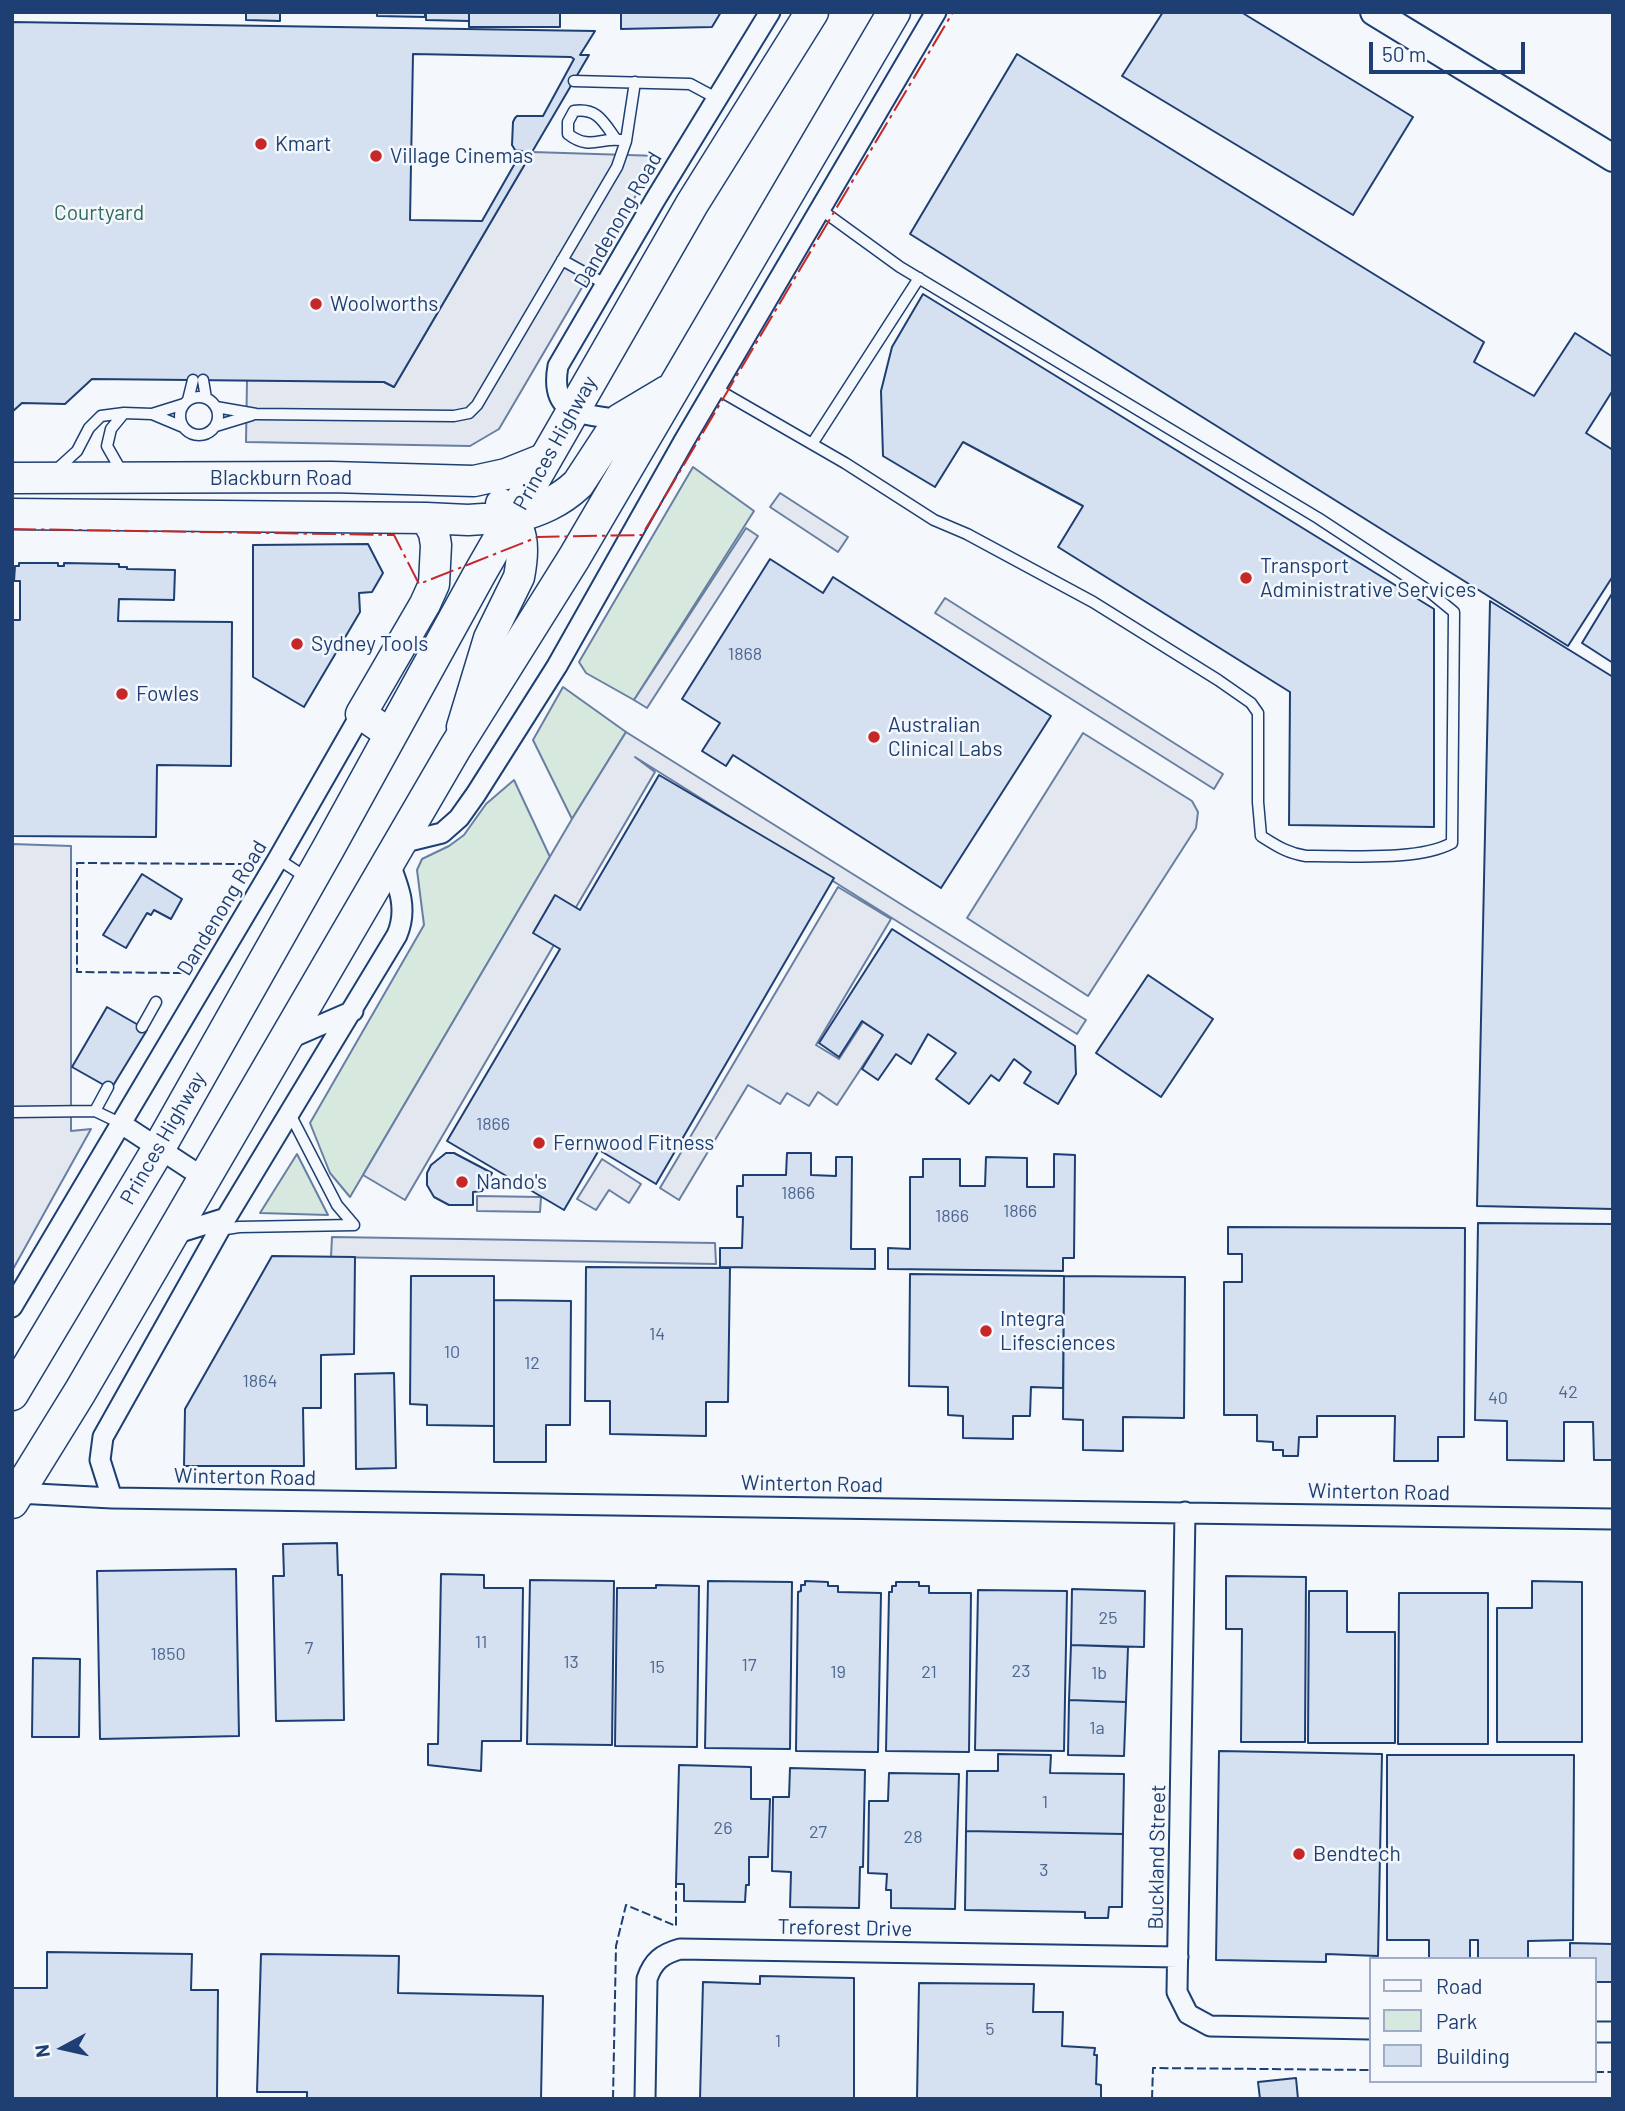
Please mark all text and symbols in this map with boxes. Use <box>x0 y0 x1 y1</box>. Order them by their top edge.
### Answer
scale bar <box>1373 28 1529 72</box>
text: 50 m <box>1382 41 1426 66</box>
place label: Kmart <box>275 131 332 157</box>
marker: Kmart <box>253 136 269 152</box>
place label: Village Cinemas <box>390 143 533 169</box>
street label: Dandenong Road <box>569 147 667 293</box>
marker: Village Cinemas <box>368 148 384 164</box>
park label: Courtyard <box>54 200 144 226</box>
place label: Woolworths <box>330 291 438 317</box>
marker: Woolworths <box>308 296 324 312</box>
street label: Princes Highway <box>508 372 602 514</box>
street label: Blackburn Road <box>210 465 352 491</box>
place label: Transport Administrative Services <box>1260 553 1476 603</box>
marker: Transport Administrative Services <box>1238 570 1254 586</box>
place label: Sydney Tools <box>311 631 428 657</box>
marker: Sydney Tools <box>289 636 305 652</box>
house number: 1868 <box>728 643 762 665</box>
place label: Fowles <box>136 681 199 707</box>
marker: Fowles <box>114 686 130 702</box>
place label: Australian Clinical Labs <box>888 712 1003 762</box>
marker: Australian Clinical Labs <box>866 729 882 745</box>
street label: Dandenong Road <box>172 836 272 980</box>
street label: Princes Highway <box>115 1067 211 1209</box>
house number: 1866 <box>476 1113 510 1135</box>
place label: Fernwood Fitness <box>553 1130 714 1156</box>
marker: Fernwood Fitness <box>531 1135 547 1151</box>
place label: Nando's <box>476 1169 547 1195</box>
marker: Nando's <box>454 1174 470 1190</box>
house number: 1866 <box>781 1182 815 1204</box>
house number: 1866 <box>1003 1200 1037 1222</box>
house number: 1866 <box>935 1205 969 1227</box>
place label: Integra Lifesciences <box>1000 1306 1115 1356</box>
house number: 14 <box>649 1323 665 1345</box>
marker: Integra Lifesciences <box>978 1323 994 1339</box>
house number: 10 <box>444 1341 460 1363</box>
house number: 12 <box>524 1352 540 1374</box>
house number: 1864 <box>243 1370 277 1392</box>
house number: 42 <box>1558 1381 1578 1403</box>
house number: 40 <box>1488 1387 1508 1409</box>
street label: Winterton Road <box>174 1463 316 1491</box>
street label: Winterton Road <box>741 1470 883 1498</box>
street label: Winterton Road <box>1308 1478 1450 1506</box>
house number: 25 <box>1099 1607 1117 1629</box>
house number: 11 <box>475 1631 487 1653</box>
house number: 7 <box>305 1637 313 1659</box>
house number: 1850 <box>150 1643 186 1665</box>
house number: 13 <box>563 1651 579 1673</box>
house number: 17 <box>742 1654 756 1676</box>
house number: 15 <box>649 1656 665 1678</box>
house number: 23 <box>1012 1660 1030 1682</box>
house number: 19 <box>830 1661 846 1683</box>
house number: 21 <box>921 1661 937 1683</box>
house number: 1b <box>1091 1662 1107 1684</box>
house number: 1a <box>1089 1717 1105 1739</box>
street label: Buckland Street <box>1143 1784 1171 1930</box>
house number: 1 <box>1042 1791 1048 1813</box>
house number: 26 <box>714 1817 732 1839</box>
house number: 27 <box>809 1821 827 1843</box>
house number: 28 <box>903 1826 923 1848</box>
place label: Bendtech <box>1313 1841 1401 1867</box>
marker: Bendtech <box>1291 1846 1307 1862</box>
house number: 3 <box>1039 1859 1049 1881</box>
street label: Treforest Drive <box>777 1914 913 1942</box>
legend <box>1370 1957 1597 2083</box>
text: Road <box>1436 1973 1482 1998</box>
text: Park <box>1436 2008 1477 2033</box>
north arrow <box>28 2013 98 2083</box>
house number: 5 <box>985 2018 995 2040</box>
house number: 1 <box>775 2030 781 2052</box>
text: N <box>29 2043 54 2059</box>
text: Building <box>1436 2043 1510 2068</box>

